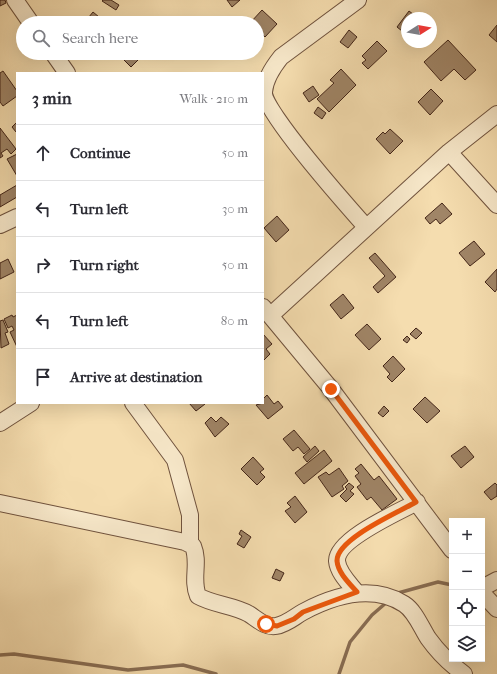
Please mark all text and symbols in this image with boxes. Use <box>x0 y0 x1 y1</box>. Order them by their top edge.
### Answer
north arrow <box>401 12 437 48</box>
search box <box>16 16 264 60</box>
icon: search <box>30 27 52 49</box>
text: Search here <box>62 29 138 47</box>
text: 3 min <box>32 88 72 108</box>
text: Walk · 210 m <box>180 91 248 106</box>
icon: ahead <box>32 142 54 164</box>
text: Continue <box>70 144 130 162</box>
text: 50 m <box>222 145 248 160</box>
icon: left <box>32 198 54 220</box>
text: Turn left <box>70 200 128 218</box>
text: 30 m <box>222 201 248 216</box>
icon: right <box>32 254 54 276</box>
text: Turn right <box>70 256 139 274</box>
text: 50 m <box>222 257 248 272</box>
icon: left <box>32 310 54 332</box>
text: Turn left <box>70 312 128 330</box>
text: 80 m <box>221 313 248 328</box>
icon: arrive <box>32 366 54 388</box>
text: Arrive at destination <box>70 368 202 386</box>
route end <box>322 380 340 398</box>
map controls <box>449 518 485 662</box>
button: + <box>449 518 485 554</box>
button: − <box>449 554 485 590</box>
button: locate <box>449 590 485 626</box>
route start <box>257 615 275 633</box>
button: layers <box>449 626 485 662</box>

